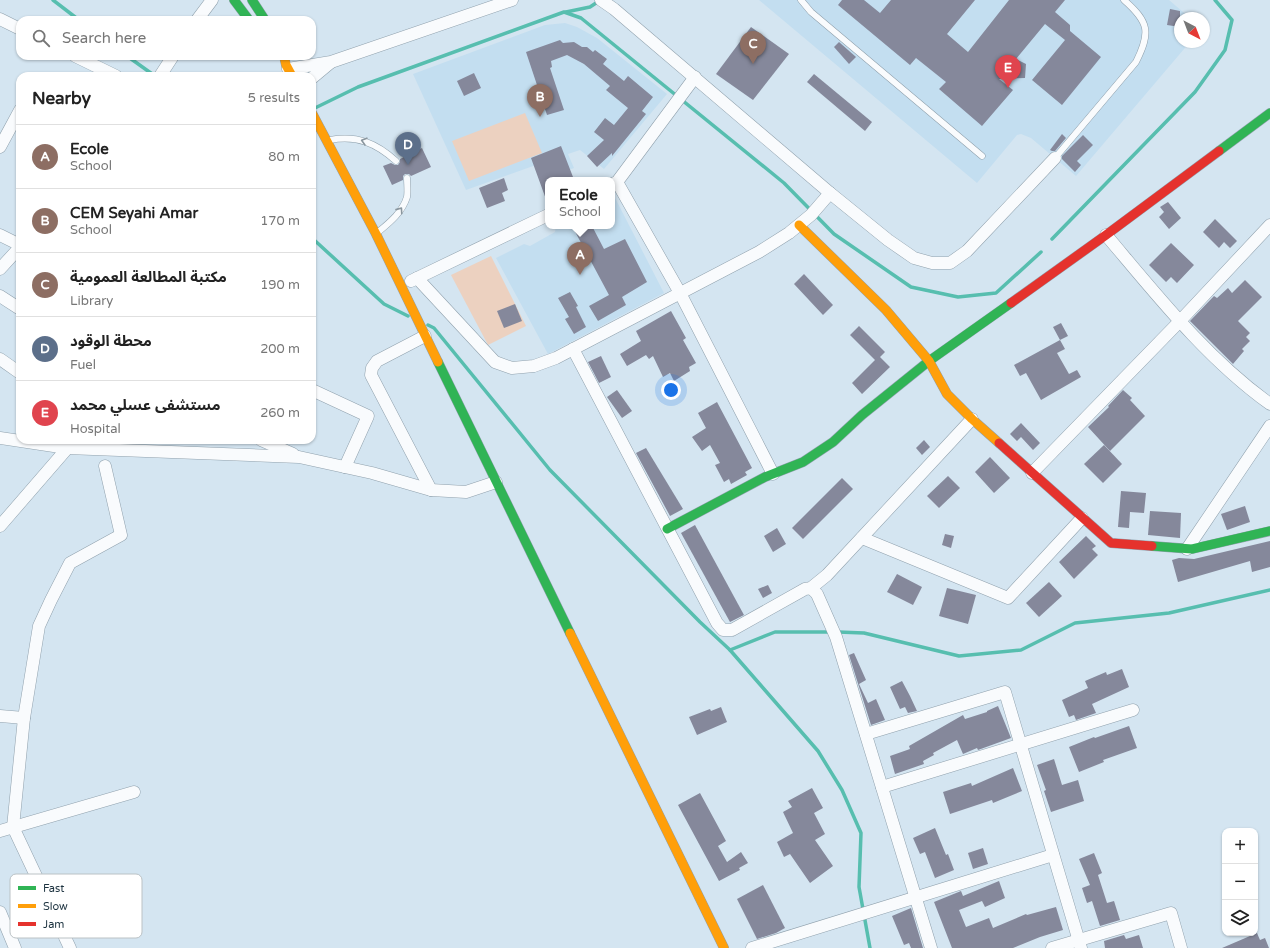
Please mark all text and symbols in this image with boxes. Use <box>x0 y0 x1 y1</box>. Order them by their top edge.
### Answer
north arrow <box>1174 12 1210 48</box>
search box <box>16 16 316 60</box>
icon: search <box>30 27 52 49</box>
text: Search here <box>62 29 146 47</box>
pin: C <box>740 31 766 64</box>
pin: E <box>995 55 1021 88</box>
pin: B <box>527 84 553 117</box>
text: Nearby <box>32 88 91 109</box>
text: 5 results <box>248 90 300 106</box>
pin: D <box>395 132 421 165</box>
one-way arrow <box>361 137 368 146</box>
text: Ecole <box>70 140 109 158</box>
text: A <box>40 149 50 165</box>
text: 80 m <box>268 149 300 165</box>
text: School <box>70 158 112 174</box>
popup <box>545 177 615 229</box>
text: Ecole <box>559 186 598 204</box>
text: CEM Seyahi Amar <box>70 204 198 222</box>
text: School <box>559 204 601 220</box>
one-way arrow <box>395 207 403 214</box>
text: B <box>40 213 50 229</box>
text: 170 m <box>260 213 300 229</box>
text: School <box>70 222 112 238</box>
pin: A <box>567 242 593 275</box>
text: مكتبة المطالعة العمومية <box>70 268 227 286</box>
text: C <box>40 277 50 293</box>
text: 190 m <box>260 277 300 293</box>
text: Library <box>70 293 113 309</box>
text: محطة الوقود <box>70 332 152 350</box>
text: D <box>40 341 50 357</box>
text: 200 m <box>260 341 300 357</box>
text: Fuel <box>70 357 96 373</box>
your location <box>661 380 681 400</box>
text: مستشفى عسلي محمد <box>70 396 220 414</box>
text: E <box>41 405 49 421</box>
text: 260 m <box>260 405 300 421</box>
text: Hospital <box>70 421 121 437</box>
map controls <box>1222 828 1258 936</box>
button: + <box>1222 828 1258 864</box>
button: − <box>1222 864 1258 900</box>
legend <box>10 874 142 938</box>
text: Fast <box>43 882 64 895</box>
text: Slow <box>43 900 68 913</box>
button: layers <box>1222 900 1258 936</box>
text: Jam <box>43 918 64 931</box>

